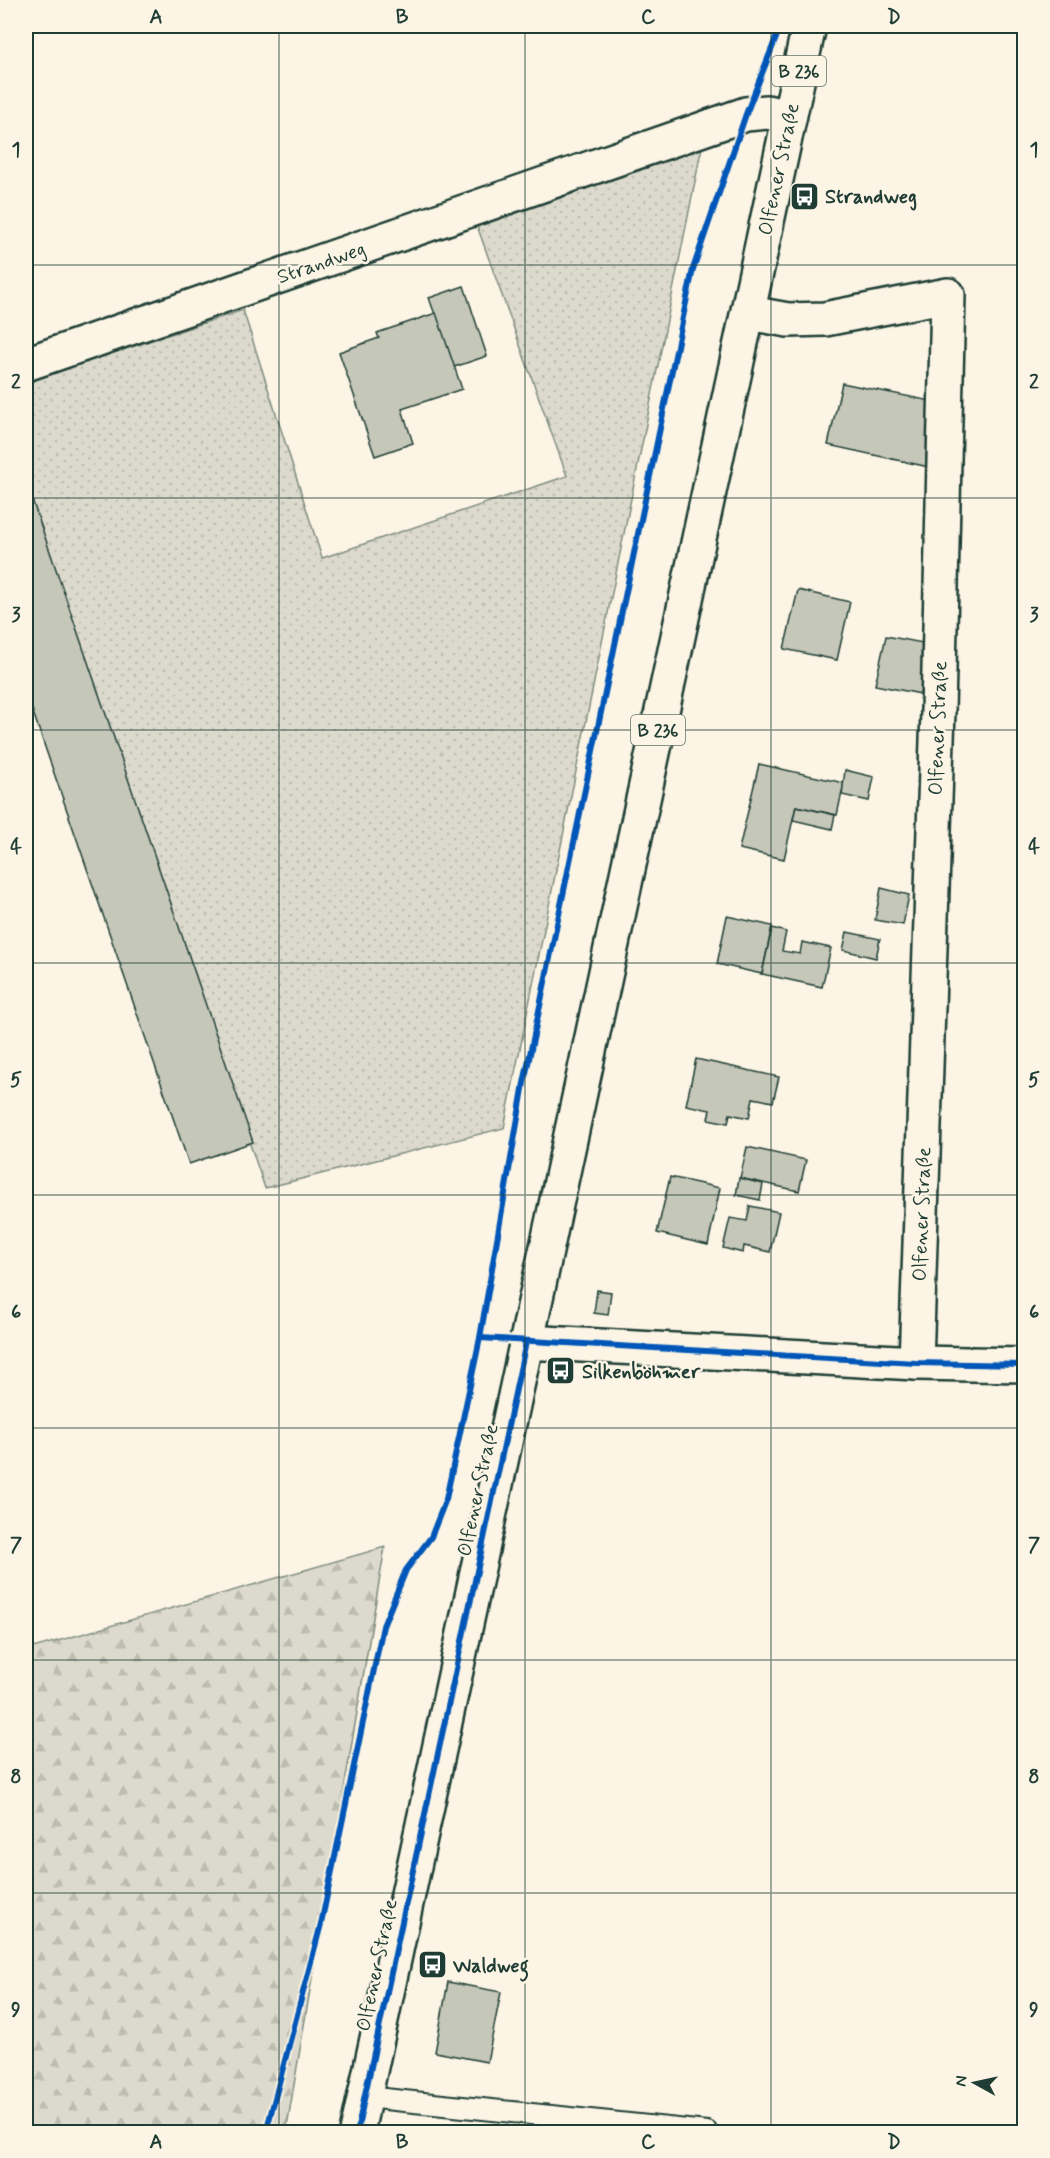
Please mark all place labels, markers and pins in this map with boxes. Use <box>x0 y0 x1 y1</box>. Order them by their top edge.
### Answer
bus stop icon: Strandweg <box>788 180 820 212</box>
place label: Strandweg <box>825 184 917 211</box>
bus stop icon: Silkenböhmer <box>545 1355 577 1387</box>
place label: Silkenböhmer <box>582 1359 701 1386</box>
bus stop icon: Waldweg <box>416 1949 448 1981</box>
place label: Waldweg <box>452 1953 529 1982</box>

